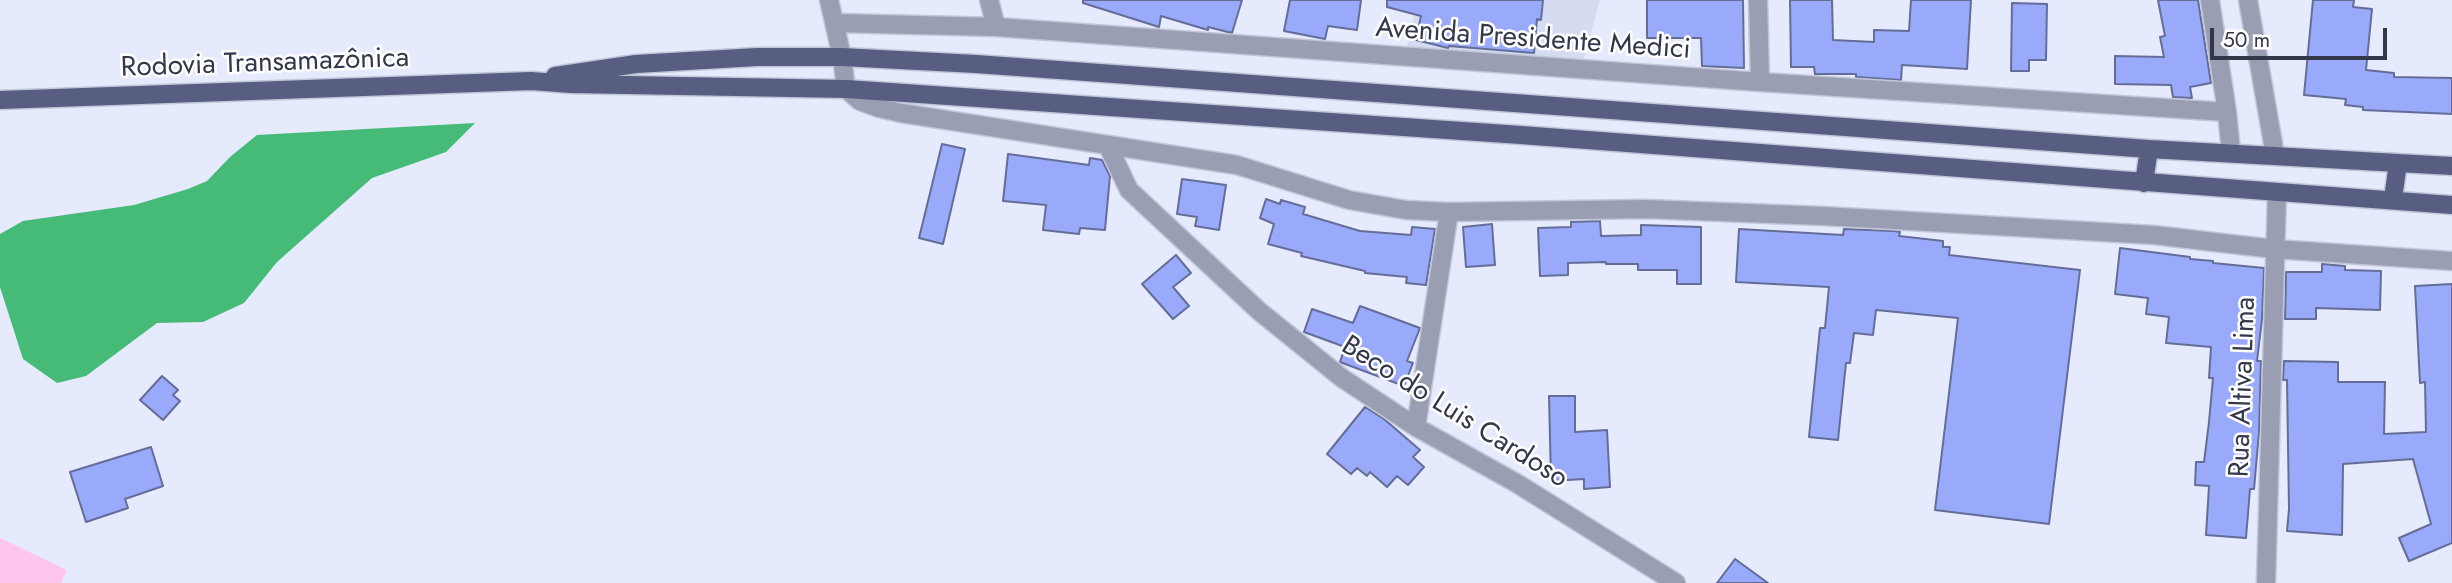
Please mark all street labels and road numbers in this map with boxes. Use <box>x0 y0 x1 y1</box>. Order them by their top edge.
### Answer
street label: Avenida Presidente Medici <box>1374 12 1692 68</box>
street label: Rodovia Transamazônica <box>120 42 410 86</box>
street label: Rua Altiva Lima <box>2224 296 2264 478</box>
street label: Beco do Luis Cardoso <box>1335 330 1573 496</box>

